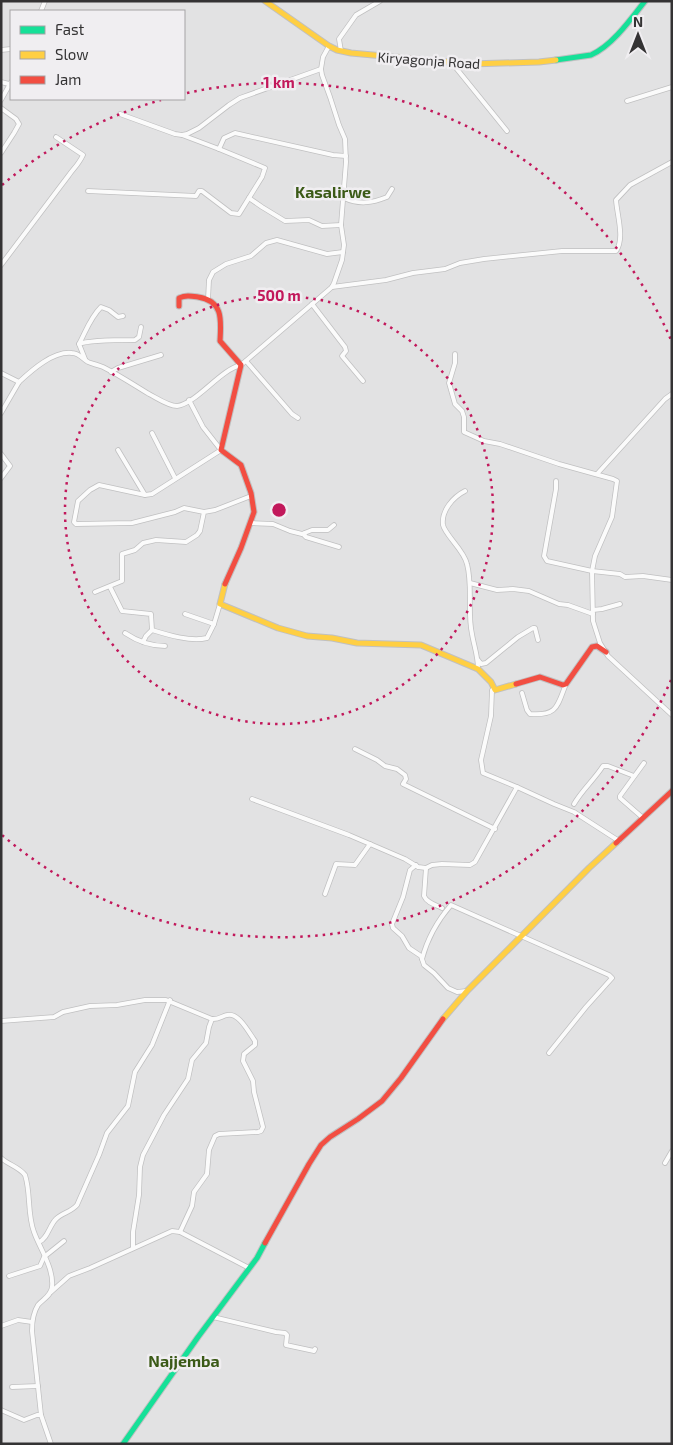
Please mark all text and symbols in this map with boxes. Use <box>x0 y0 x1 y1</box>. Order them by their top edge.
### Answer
legend <box>10 10 185 100</box>
north arrow <box>613 10 663 60</box>
text: N <box>633 13 643 30</box>
text: Fast <box>55 20 85 38</box>
text: Slow <box>55 45 89 63</box>
street label: Kiryagonja Road <box>377 48 481 72</box>
text: Jam <box>55 70 81 88</box>
text: 1 km <box>263 73 295 91</box>
district label: Kasalirwe <box>295 182 371 201</box>
text: 500 m <box>257 286 301 304</box>
centre of rings <box>270 501 288 519</box>
district label: Najjemba <box>148 1351 220 1370</box>

